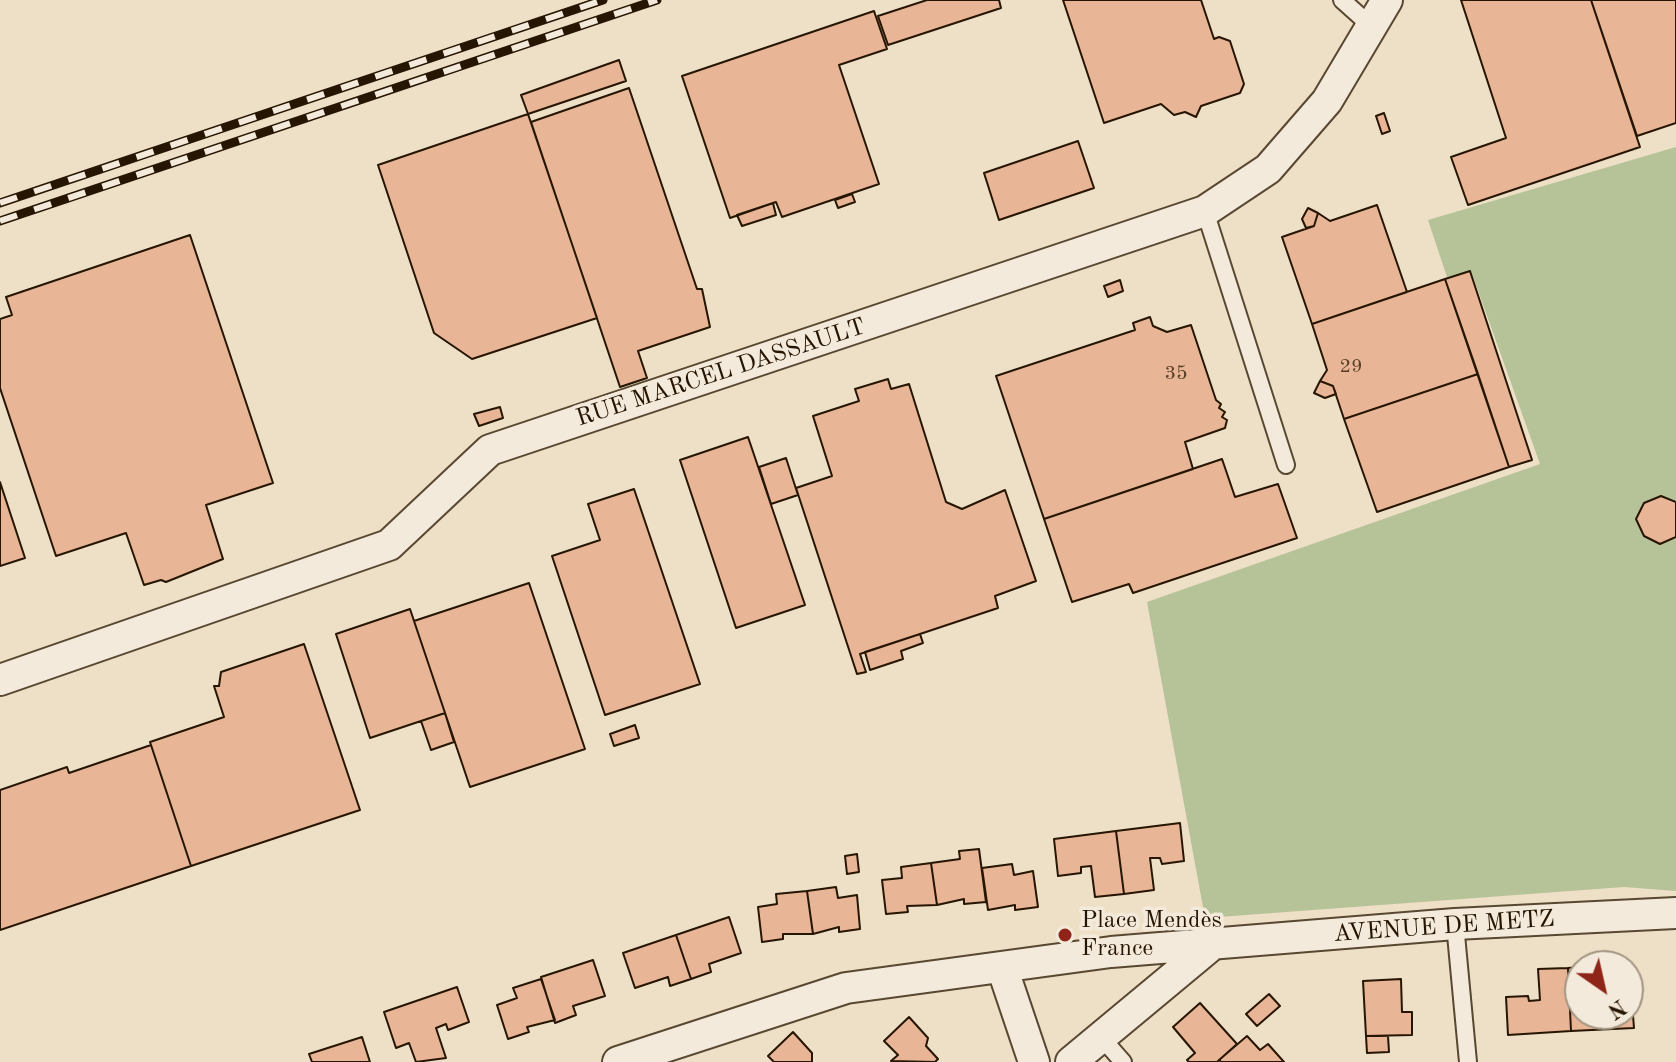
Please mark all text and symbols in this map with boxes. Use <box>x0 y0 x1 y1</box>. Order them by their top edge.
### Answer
street label: RUE MARCEL DASSAULT <box>573 313 869 433</box>
house number: 29 <box>1339 355 1363 379</box>
house number: 35 <box>1164 362 1188 386</box>
street label: AVENUE DE METZ <box>1333 905 1555 949</box>
place label: Place Mendès France <box>1081 907 1222 963</box>
marker: Place Mendès France <box>1056 926 1074 944</box>
north arrow <box>1564 950 1644 1030</box>
text: N <box>1603 994 1629 1022</box>

